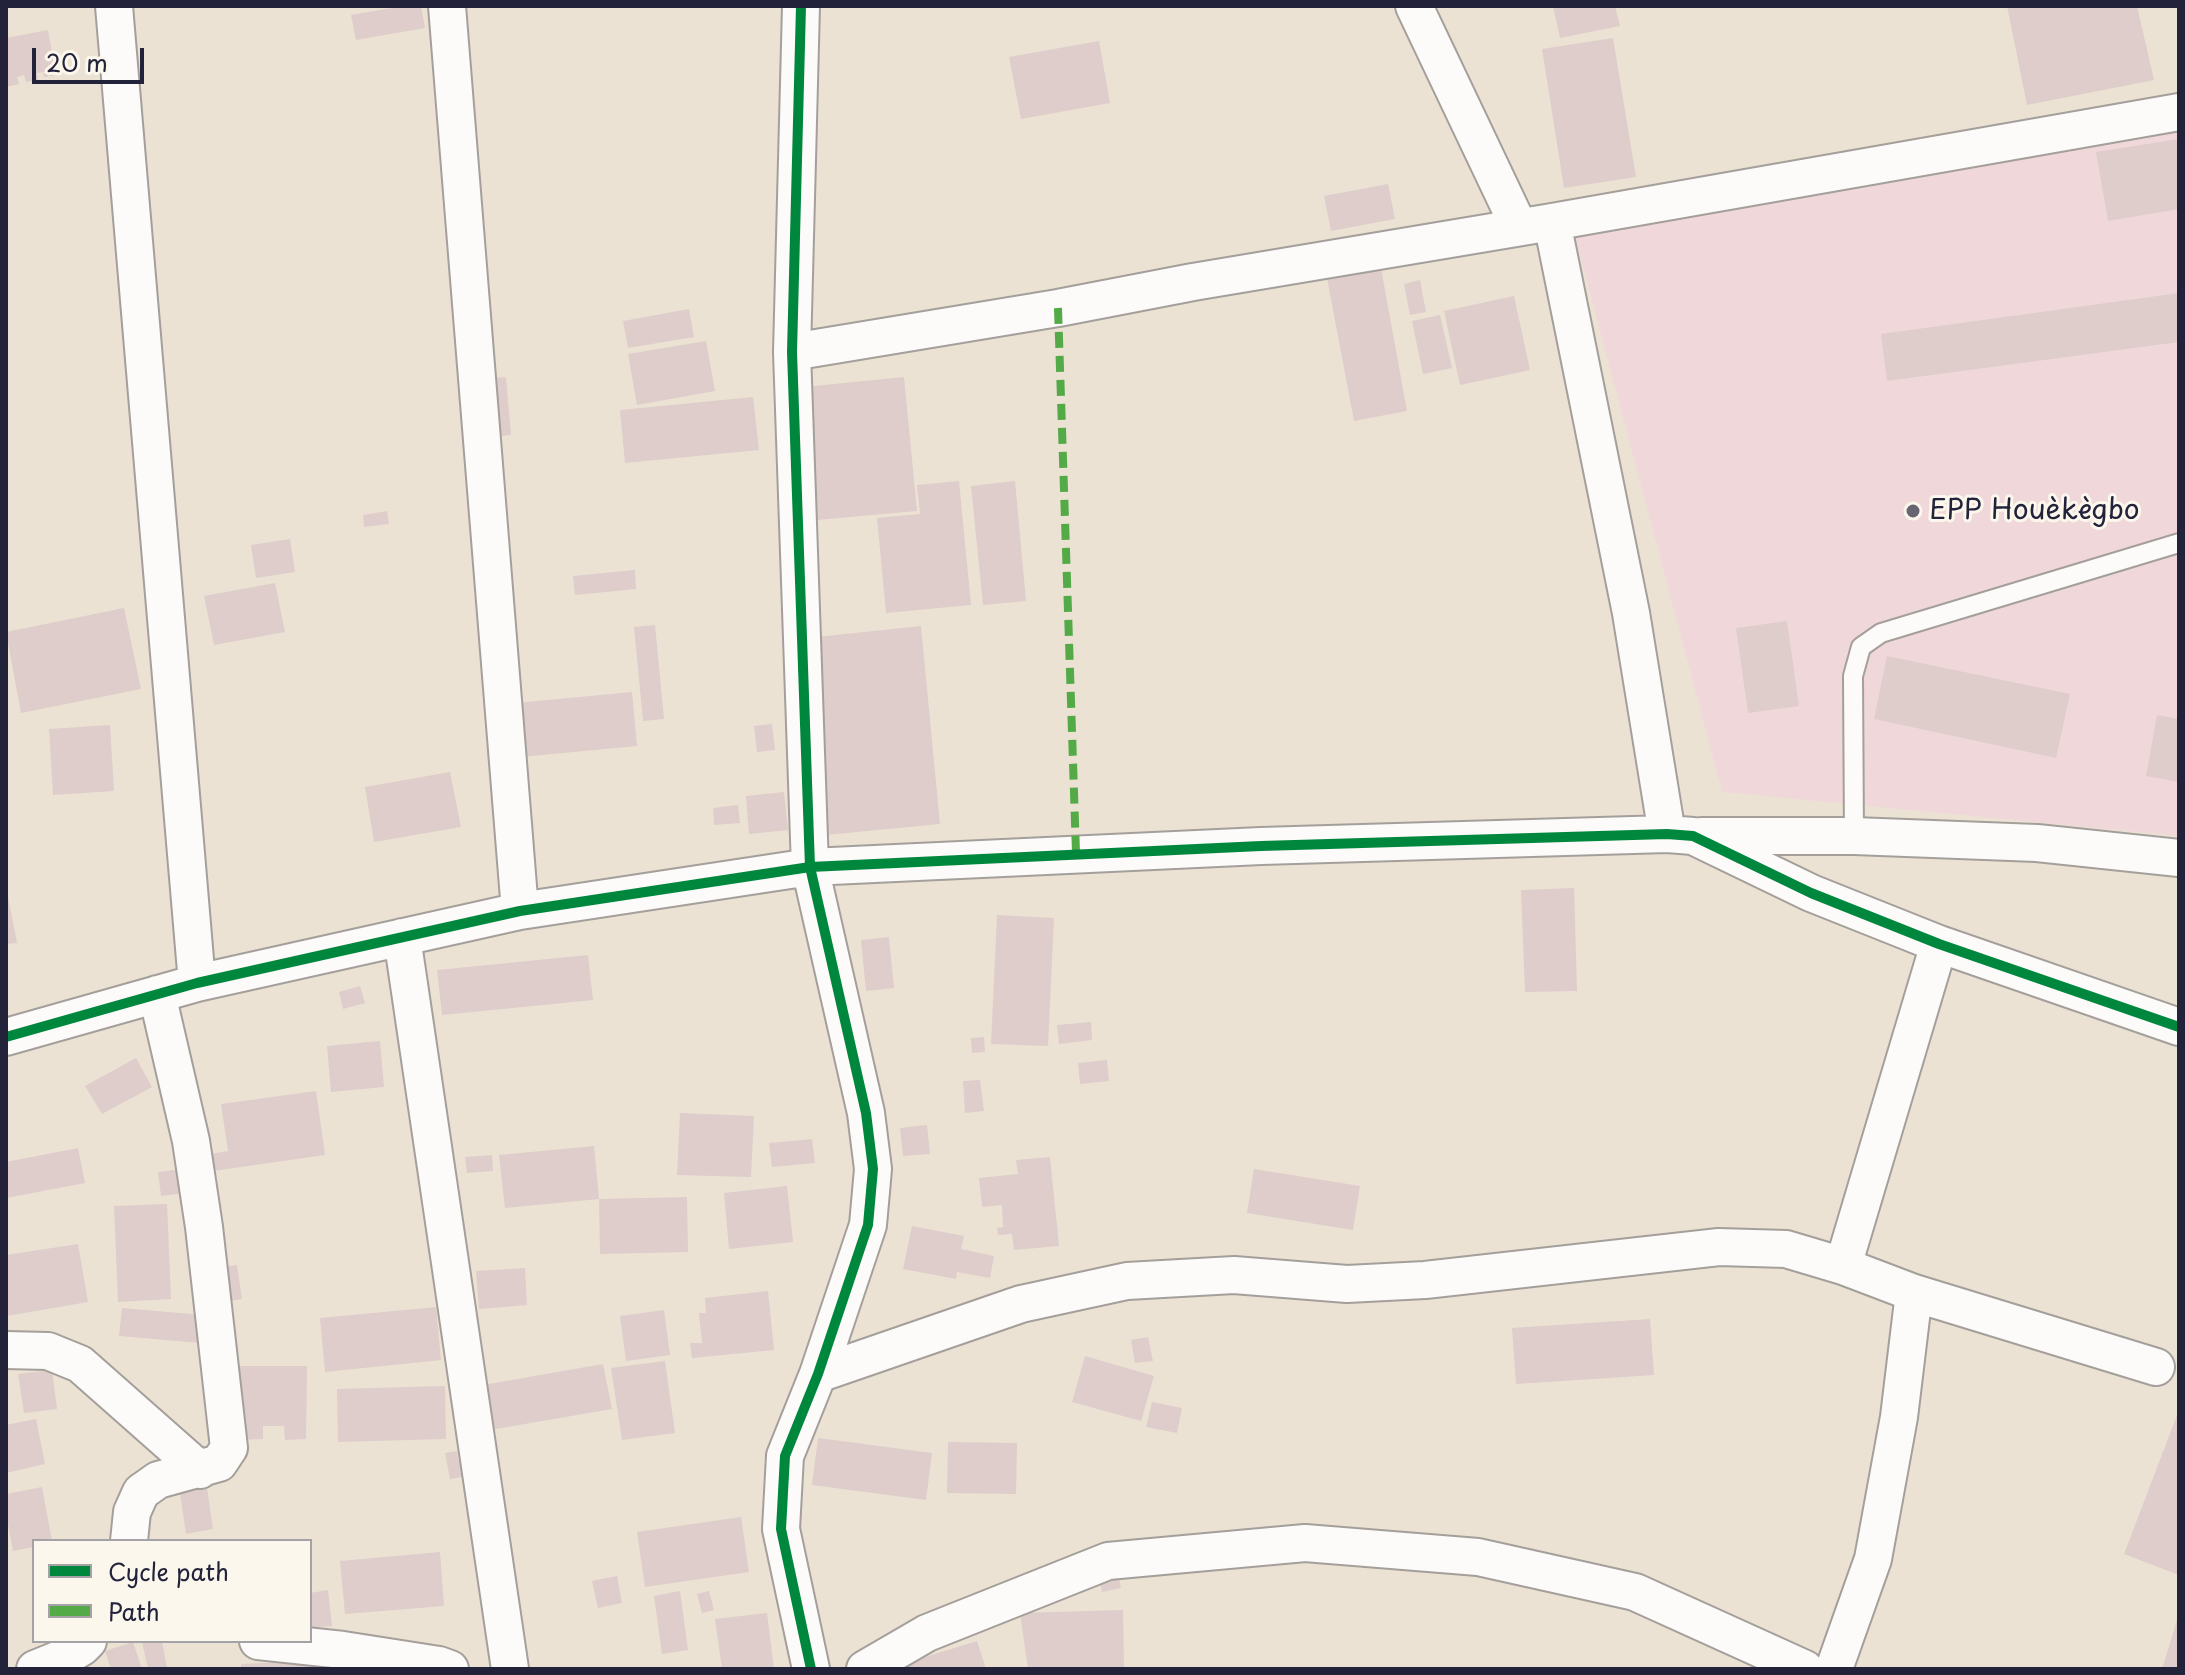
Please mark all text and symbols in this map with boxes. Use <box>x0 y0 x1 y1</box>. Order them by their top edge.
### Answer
scale bar <box>36 32 148 82</box>
text: 20 m <box>46 44 108 80</box>
place label: EPP Houèkègbo <box>1929 494 2140 528</box>
marker: EPP Houèkègbo <box>1904 502 1922 520</box>
legend <box>32 1539 312 1643</box>
text: Cycle path <box>108 1553 229 1589</box>
text: Path <box>108 1593 160 1629</box>

